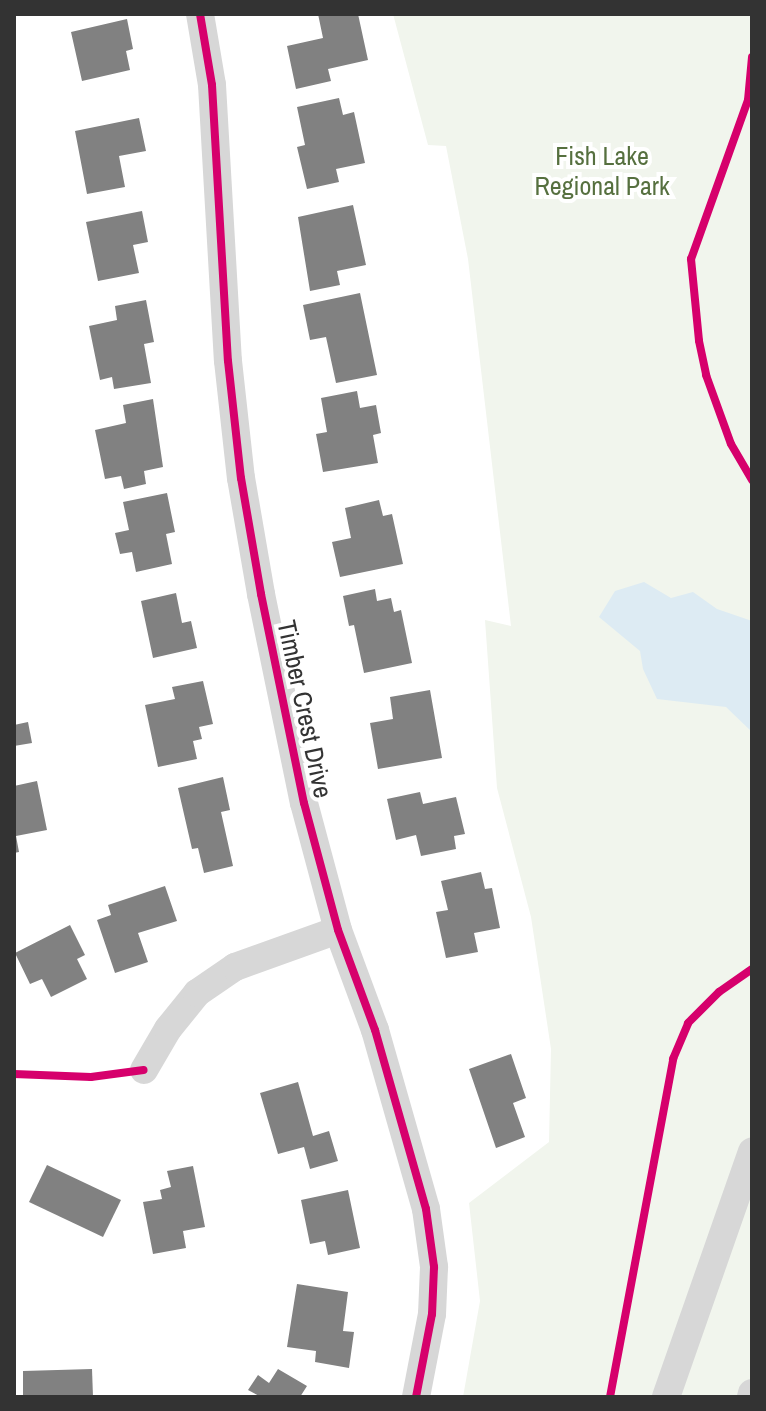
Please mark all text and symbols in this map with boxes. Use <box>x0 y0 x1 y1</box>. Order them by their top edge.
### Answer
park label: Fish Lake Regional Park <box>534 140 670 202</box>
street label: Timber Crest Drive <box>271 617 339 801</box>

